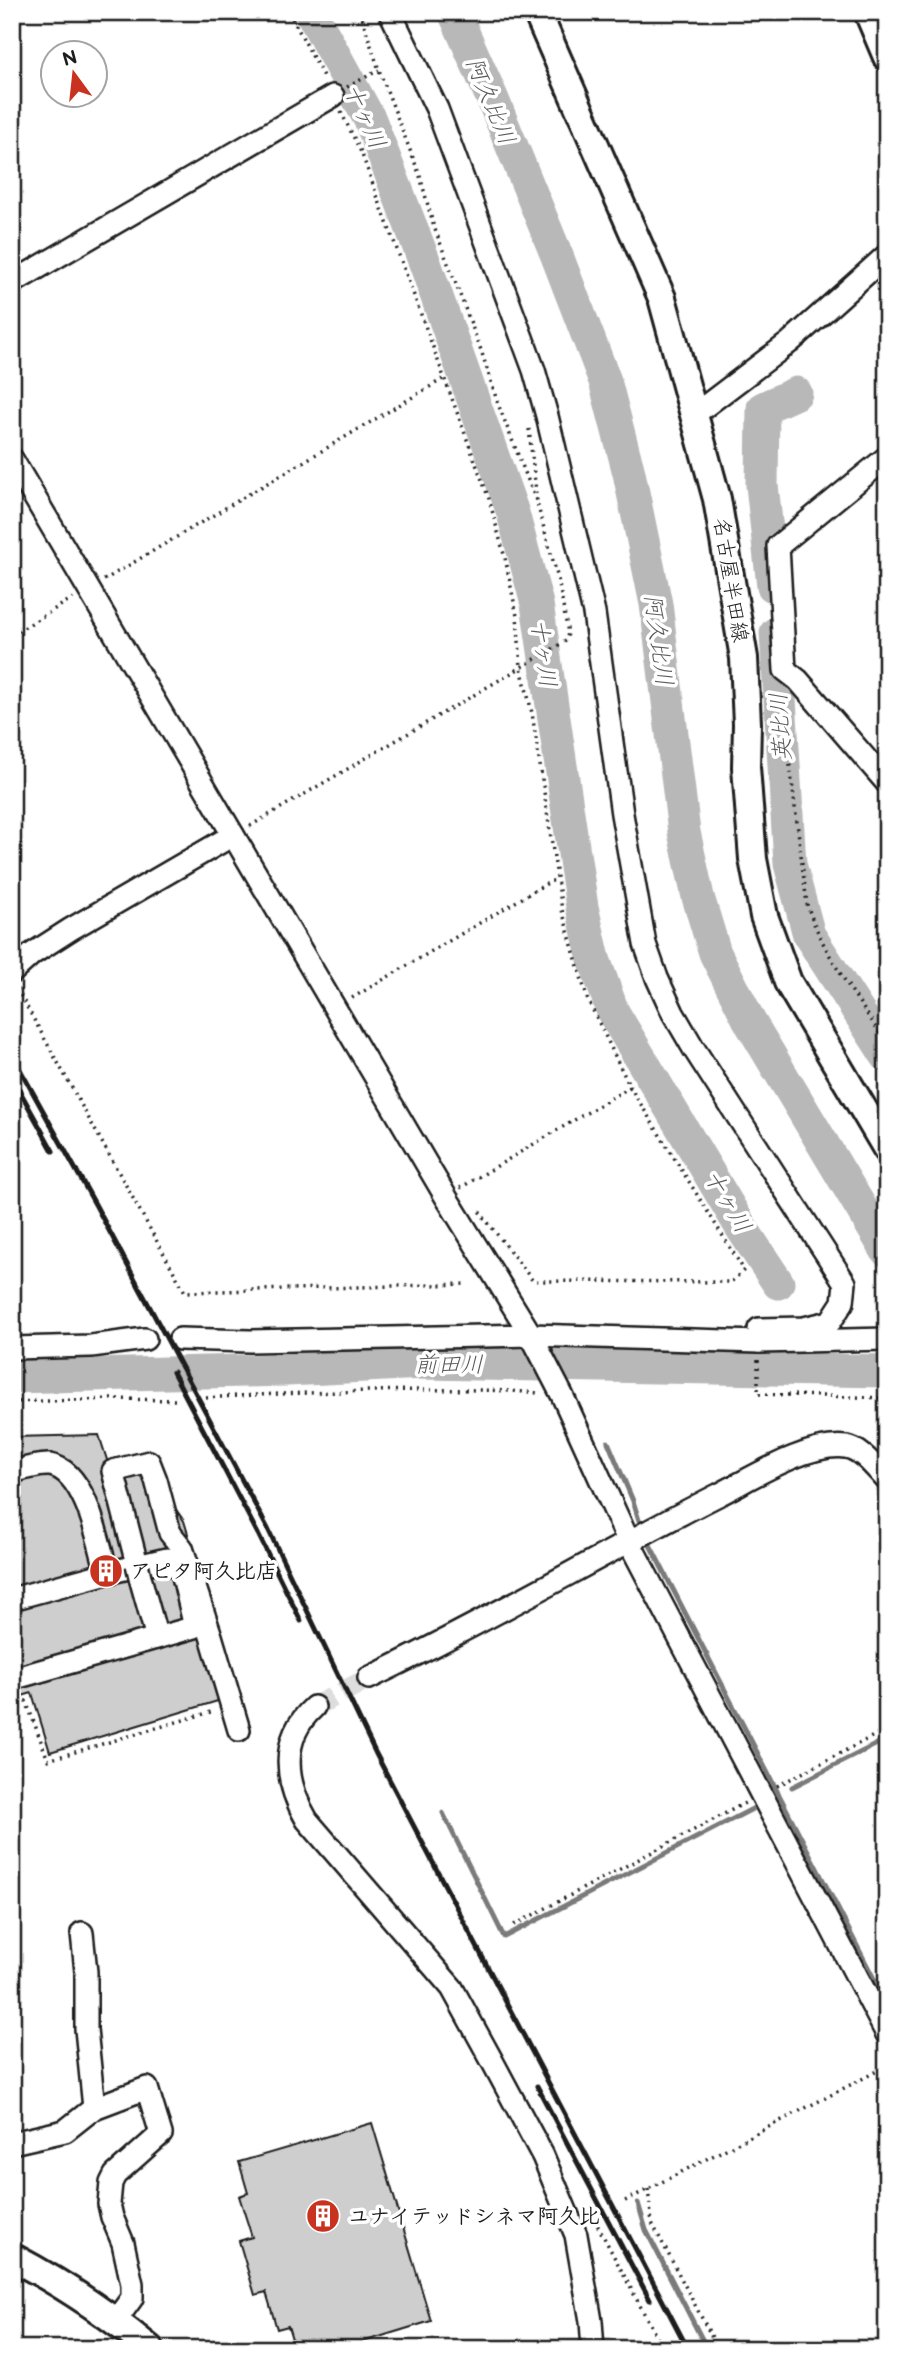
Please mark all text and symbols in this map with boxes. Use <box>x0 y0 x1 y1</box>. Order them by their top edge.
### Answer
north arrow <box>38 38 108 108</box>
text: N <box>60 46 80 72</box>
water label: 阿久比川 <box>459 54 521 149</box>
water label: 十ヶ川 <box>337 79 391 154</box>
street label: 名古屋半田線 <box>708 516 753 644</box>
water label: 阿久比川 <box>638 593 678 688</box>
water label: 十ヶ川 <box>524 617 562 689</box>
water label: 英比川 <box>765 692 797 762</box>
water label: 十ヶ川 <box>697 1165 757 1238</box>
water label: 前田川 <box>415 1351 484 1379</box>
building icon: アピタ阿久比店 <box>87 1552 125 1590</box>
place label: アピタ阿久比店 <box>130 1559 277 1584</box>
building icon: ユナイテッドシネマ阿久比 <box>304 2197 342 2235</box>
place label: ユナイテッドシネマ阿久比 <box>348 2204 600 2229</box>

